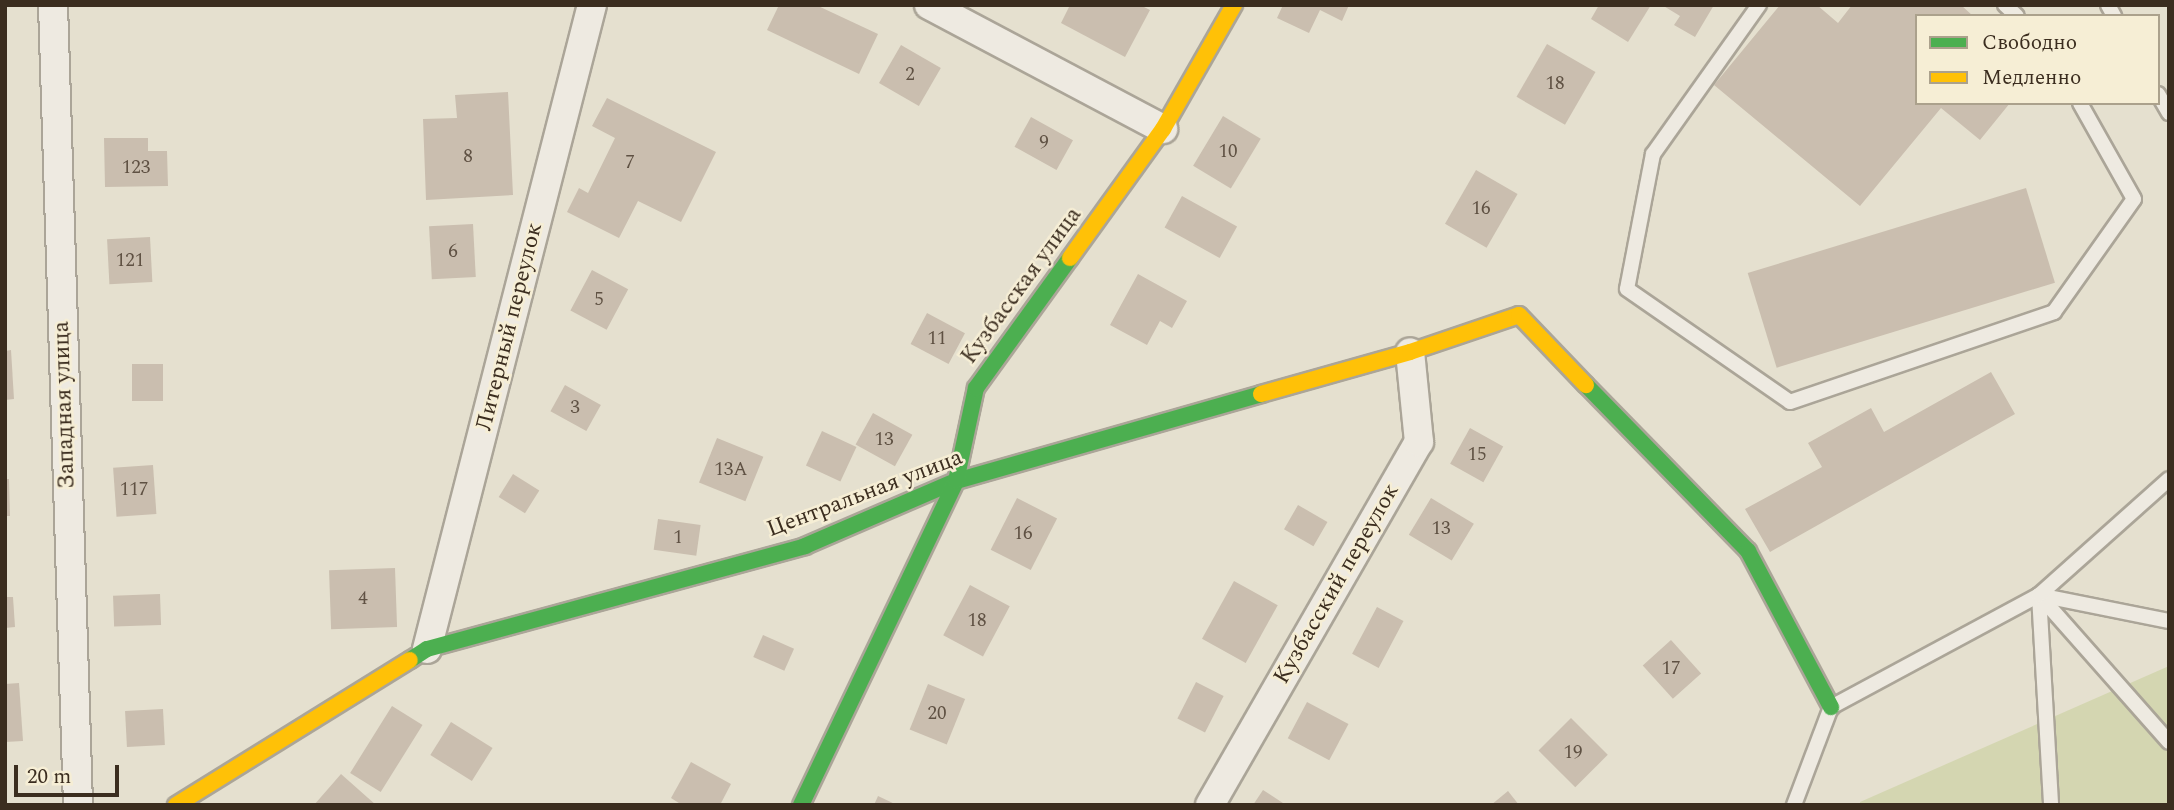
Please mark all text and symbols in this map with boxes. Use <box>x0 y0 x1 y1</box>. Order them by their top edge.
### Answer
legend <box>1915 14 2160 105</box>
text: Свободно <box>1982 27 2077 59</box>
text: Медленно <box>1982 62 2081 94</box>
house number: 2 <box>905 64 915 86</box>
house number: 18 <box>1546 73 1564 95</box>
house number: 9 <box>1039 132 1049 154</box>
house number: 10 <box>1219 141 1237 163</box>
house number: 8 <box>463 146 473 168</box>
house number: 7 <box>625 152 635 174</box>
house number: 123 <box>122 157 150 179</box>
house number: 16 <box>1472 198 1490 220</box>
street label: Кузбасская улица <box>956 202 1088 370</box>
street label: Литерный переулок <box>471 220 549 434</box>
house number: 6 <box>448 241 458 263</box>
house number: 121 <box>116 250 144 272</box>
house number: 5 <box>594 289 604 311</box>
street label: Западная улица <box>48 321 82 489</box>
house number: 11 <box>928 328 946 350</box>
house number: 3 <box>570 397 580 419</box>
house number: 13 <box>875 429 893 451</box>
street label: Центральная улица <box>763 444 967 544</box>
house number: 15 <box>1468 444 1486 466</box>
house number: 13А <box>714 459 748 481</box>
house number: 117 <box>120 479 148 501</box>
street label: Кузбасский переулок <box>1268 479 1406 689</box>
house number: 13 <box>1432 518 1450 540</box>
house number: 16 <box>1014 523 1032 545</box>
house number: 1 <box>673 527 683 549</box>
house number: 4 <box>358 588 368 610</box>
house number: 18 <box>968 610 986 632</box>
house number: 17 <box>1662 658 1680 680</box>
house number: 20 <box>928 703 946 725</box>
house number: 19 <box>1564 742 1582 764</box>
scale bar <box>18 750 122 794</box>
text: 20 m <box>27 761 71 793</box>

